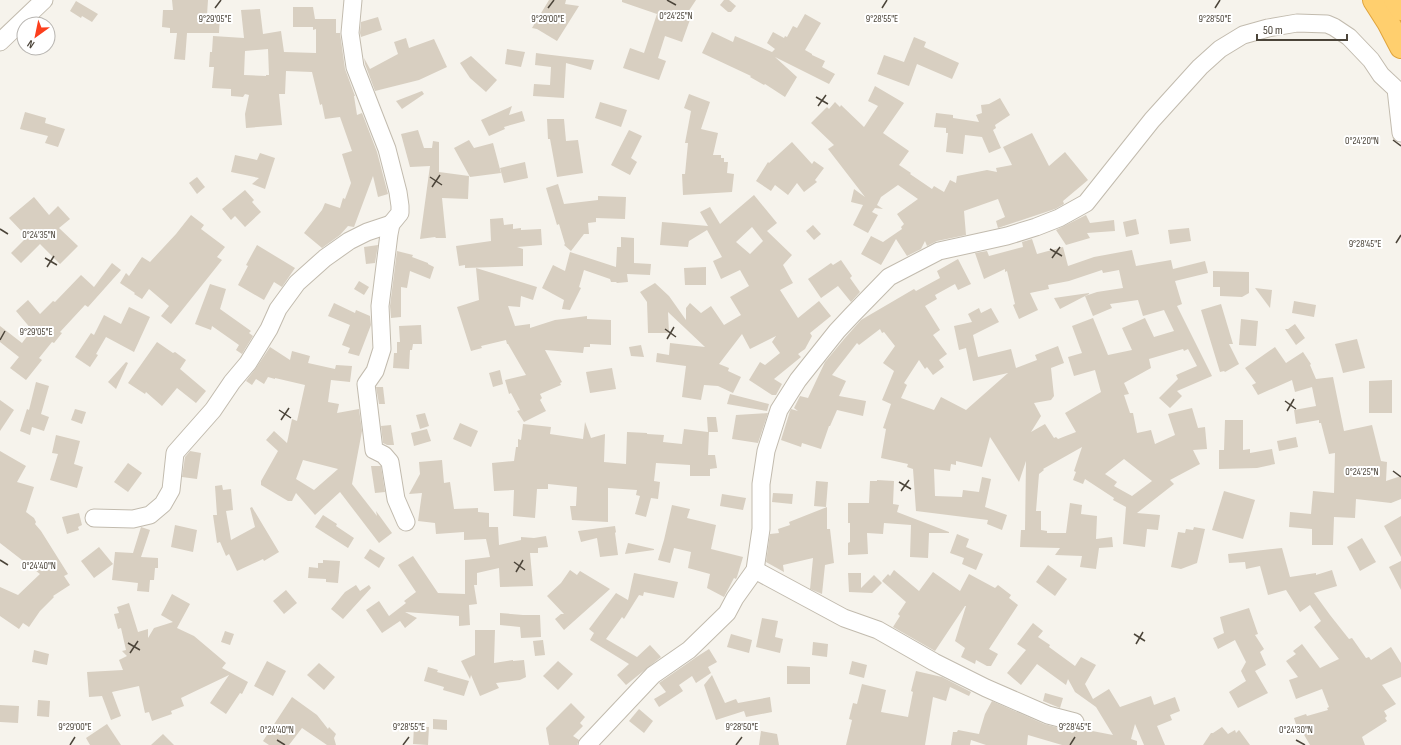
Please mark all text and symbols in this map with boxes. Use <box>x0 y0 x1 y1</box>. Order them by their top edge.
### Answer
text: 0°24'25"N <box>659 10 693 22</box>
text: 9°29'05"E <box>198 13 232 25</box>
text: 9°29'00"E <box>531 13 565 25</box>
text: 9°28'55"E <box>866 13 898 25</box>
text: 9°28'50"E <box>1199 13 1231 25</box>
north arrow <box>16 16 56 56</box>
scale bar <box>1257 16 1347 42</box>
text: 50 m <box>1263 23 1283 38</box>
text: N <box>25 37 37 51</box>
text: 0°24'20"N <box>1345 135 1379 147</box>
text: 0°24'35"N <box>22 229 56 241</box>
text: 9°28'45"E <box>1349 238 1381 250</box>
text: 9°29'05"E <box>19 326 53 338</box>
text: 0°24'25"N <box>1345 466 1379 478</box>
text: 0°24'40"N <box>22 560 56 572</box>
text: 9°29'00"E <box>58 721 92 733</box>
text: 9°28'55"E <box>393 721 425 733</box>
text: 9°28'50"E <box>726 721 758 733</box>
text: 9°28'45"E <box>1059 721 1091 733</box>
text: 0°24'40"N <box>260 724 294 736</box>
text: 0°24'30"N <box>1279 724 1313 736</box>

